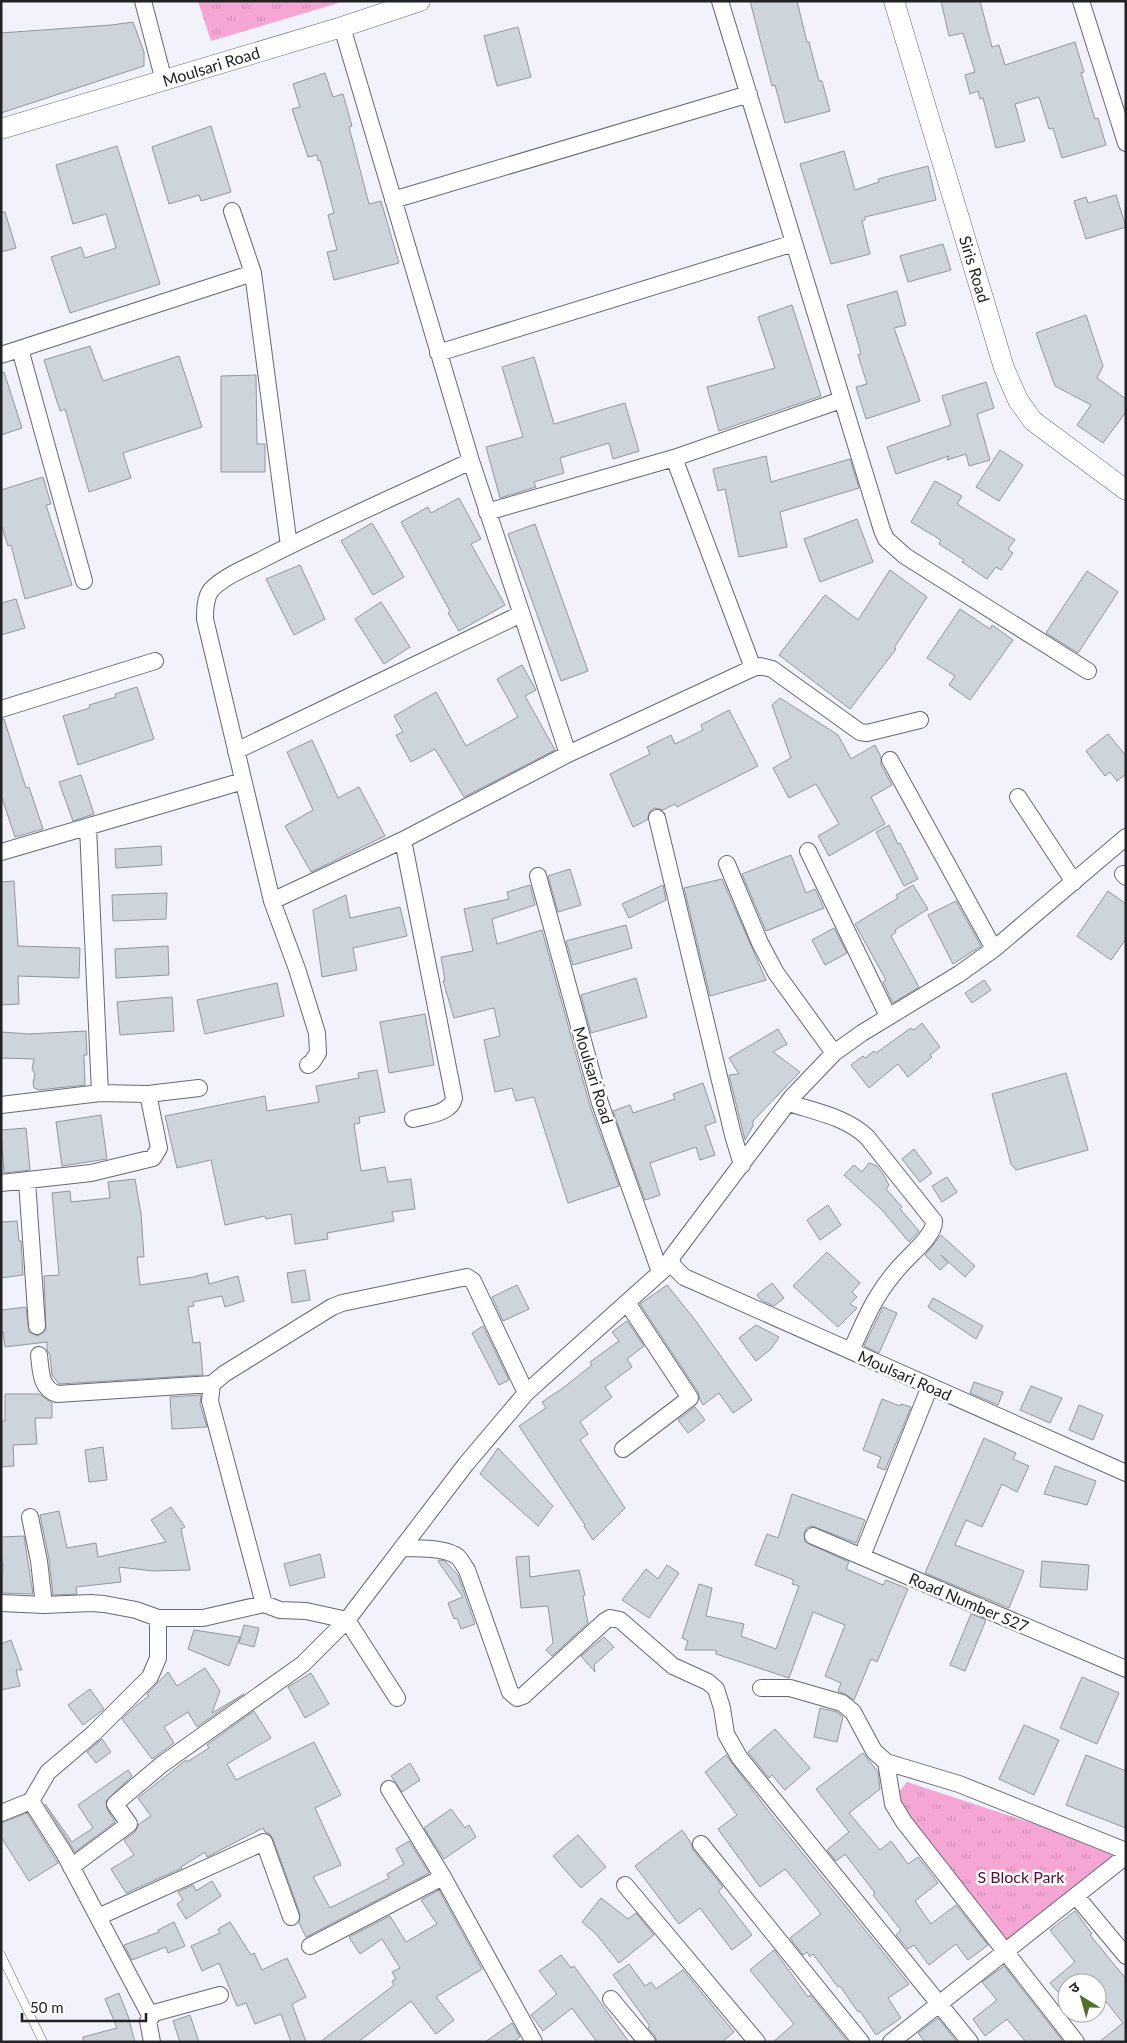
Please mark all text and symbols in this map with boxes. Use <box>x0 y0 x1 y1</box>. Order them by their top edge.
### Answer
street label: Moulsari Road <box>160 42 262 90</box>
street label: Siris Road <box>956 233 994 305</box>
street label: Moulsari Road <box>570 1024 618 1126</box>
street label: Moulsari Road <box>855 1346 955 1404</box>
street label: Road Number S27 <box>906 1568 1032 1636</box>
park label: S Block Park <box>978 1867 1065 1886</box>
north arrow <box>1057 1973 1107 2023</box>
text: उ <box>1065 1977 1083 1996</box>
scale bar <box>22 1990 146 2022</box>
text: 50 m <box>30 1998 64 2016</box>

